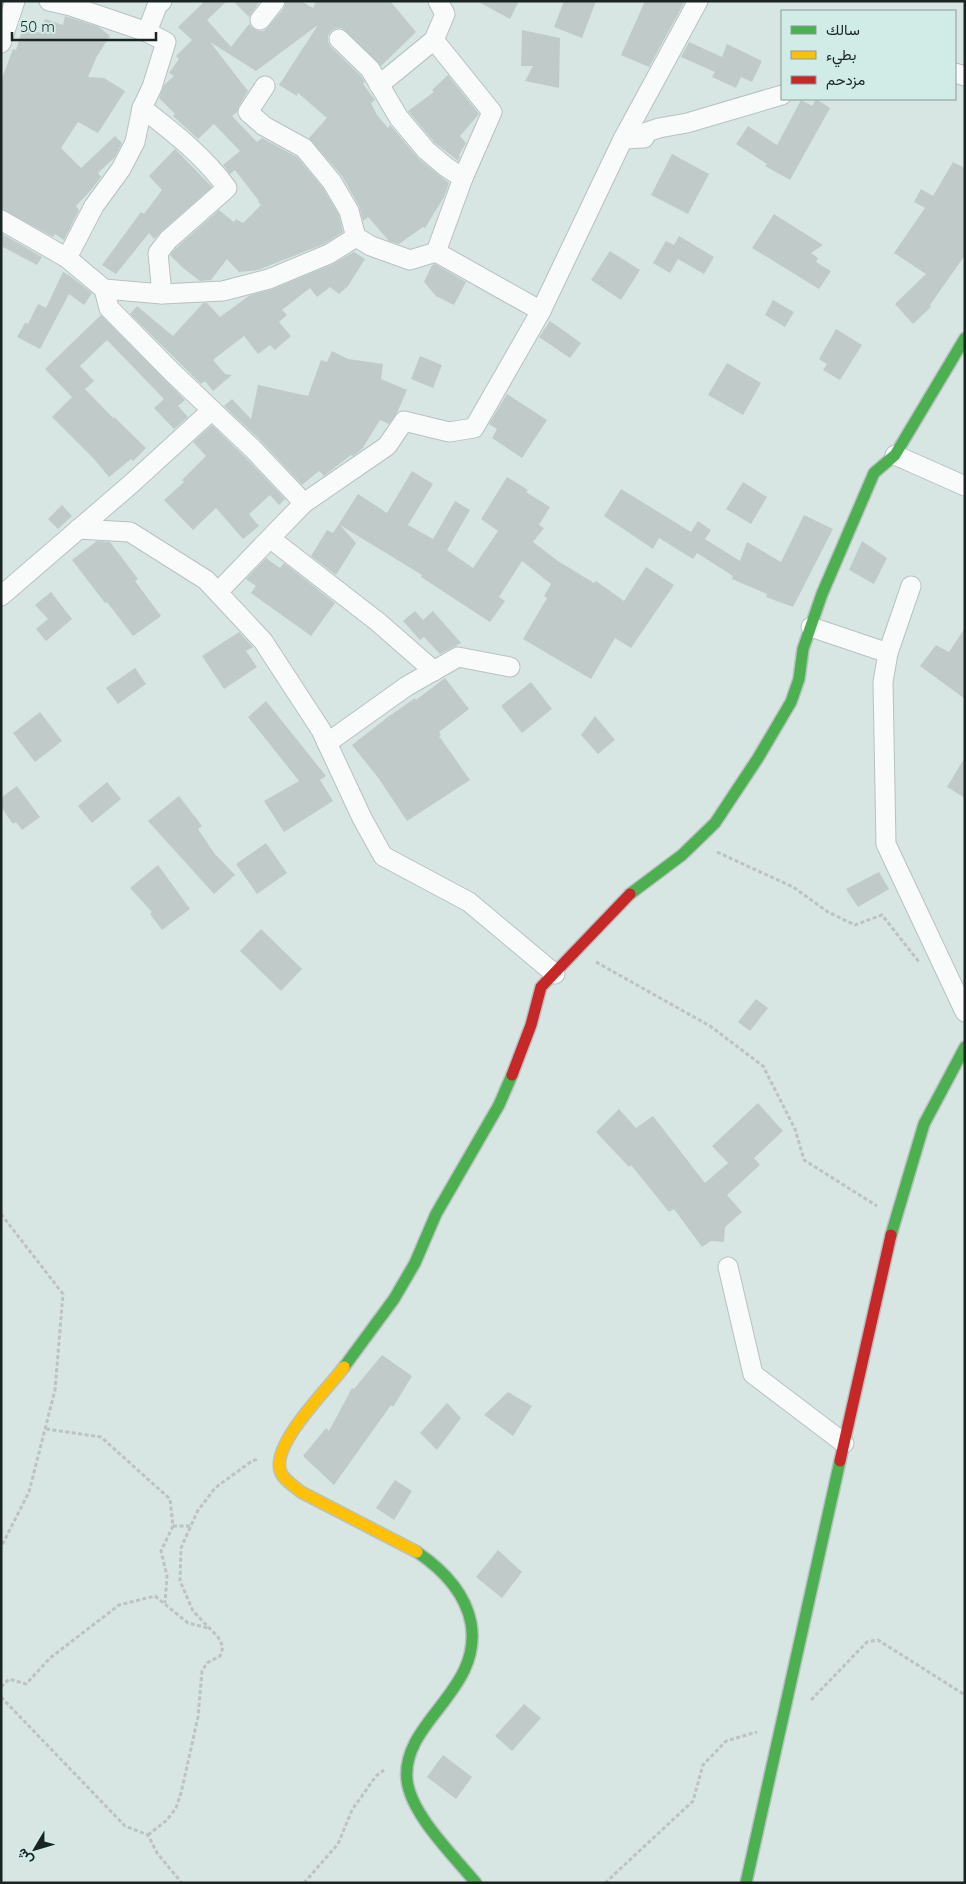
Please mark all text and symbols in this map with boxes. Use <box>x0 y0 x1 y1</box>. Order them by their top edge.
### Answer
scale bar <box>12 10 156 42</box>
legend <box>781 10 956 100</box>
text: 50 m <box>20 17 55 36</box>
text: سالك <box>826 20 860 39</box>
text: بطيء <box>826 45 856 68</box>
text: مزدحم <box>826 70 865 90</box>
north arrow <box>10 1824 60 1874</box>
text: ش <box>12 1845 37 1869</box>

